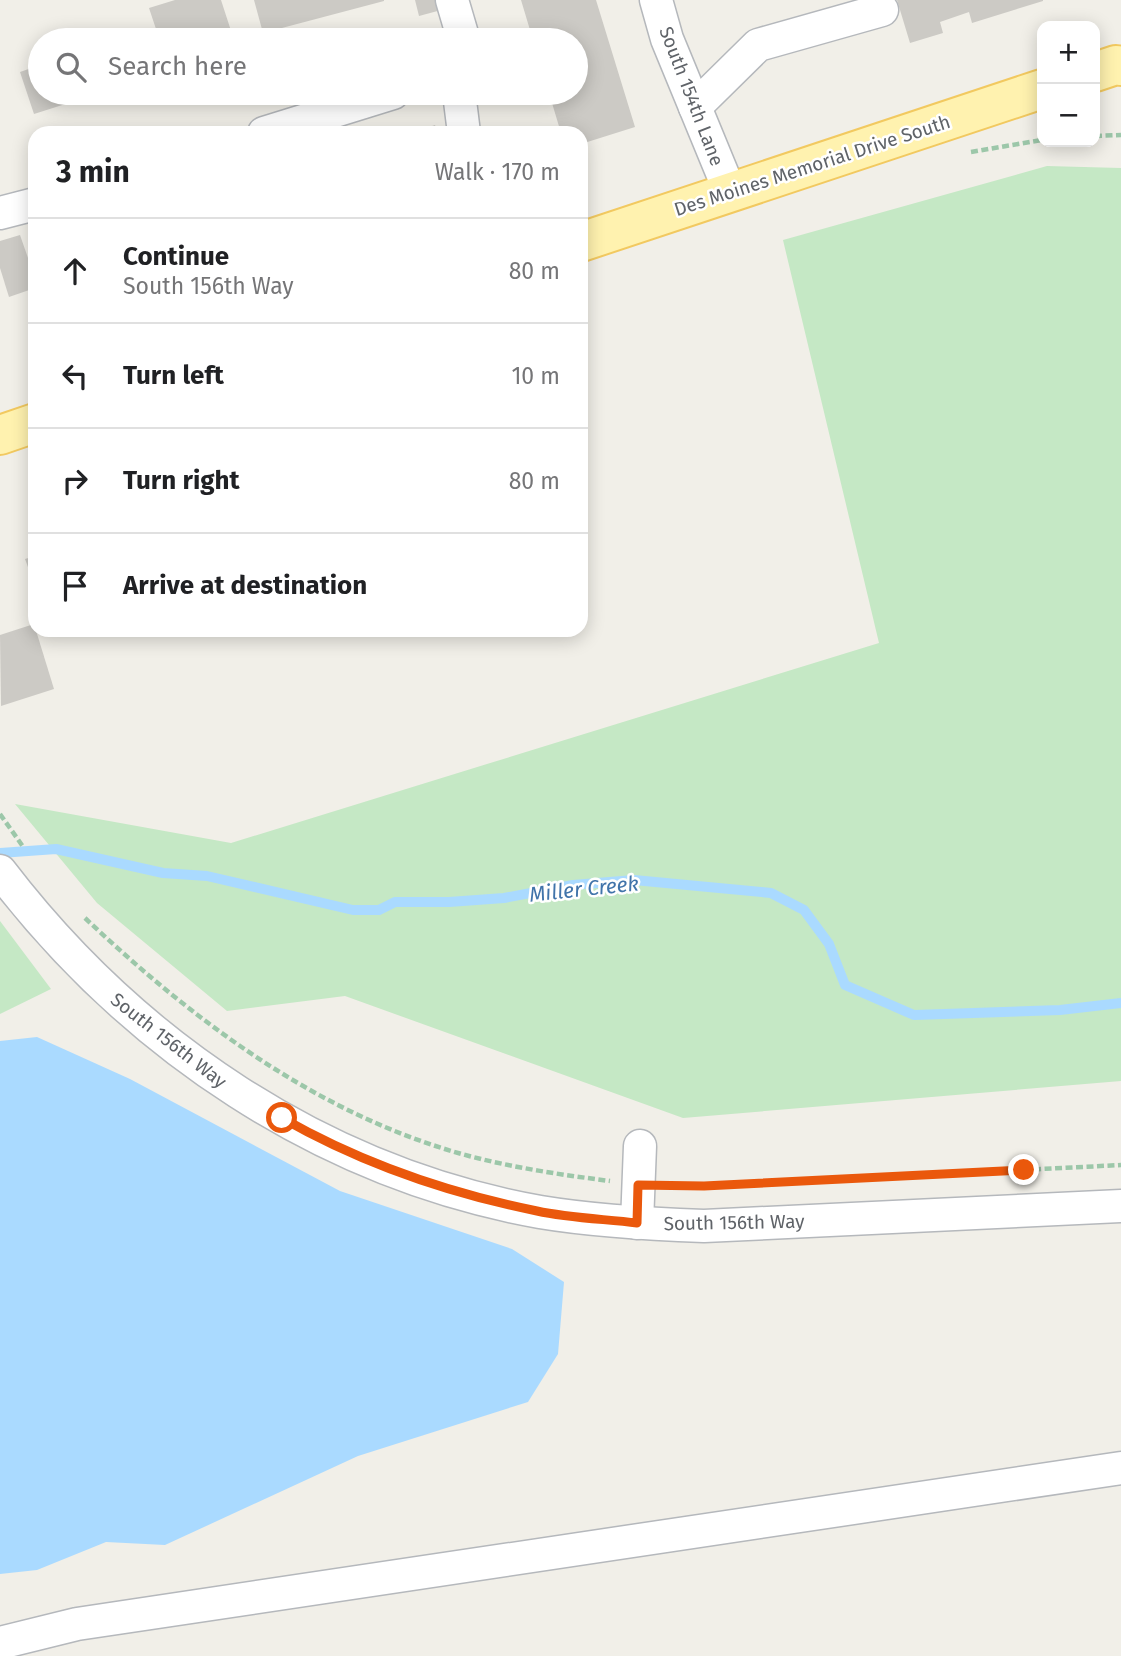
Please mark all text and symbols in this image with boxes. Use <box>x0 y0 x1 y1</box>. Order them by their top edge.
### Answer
map controls <box>1037 21 1100 147</box>
button: + <box>1037 21 1100 84</box>
street label: South 154th Lane <box>654 23 729 169</box>
search box <box>28 28 588 105</box>
icon: search <box>52 48 90 86</box>
text: Search here <box>108 51 247 82</box>
button: − <box>1037 84 1100 147</box>
street label: Des Moines Memorial Drive South <box>671 110 953 221</box>
text: 3 min <box>56 154 130 190</box>
text: Walk · 170 m <box>435 158 560 186</box>
text: Continue <box>123 241 229 272</box>
icon: ahead <box>56 252 94 290</box>
text: 80 m <box>509 257 560 285</box>
text: South 156th Way <box>123 272 294 300</box>
icon: left <box>56 357 94 395</box>
text: Turn left <box>123 360 224 391</box>
text: 10 m <box>511 362 560 390</box>
icon: right <box>56 462 94 500</box>
text: Turn right <box>123 465 240 496</box>
text: 80 m <box>509 467 560 495</box>
icon: arrive <box>56 567 94 605</box>
text: Arrive at destination <box>123 570 367 601</box>
water label: Miller Creek <box>528 870 640 908</box>
street label: South 156th Way <box>106 988 232 1093</box>
route start <box>266 1102 297 1133</box>
route end <box>1008 1154 1039 1185</box>
street label: South 156th Way <box>663 1210 805 1235</box>

